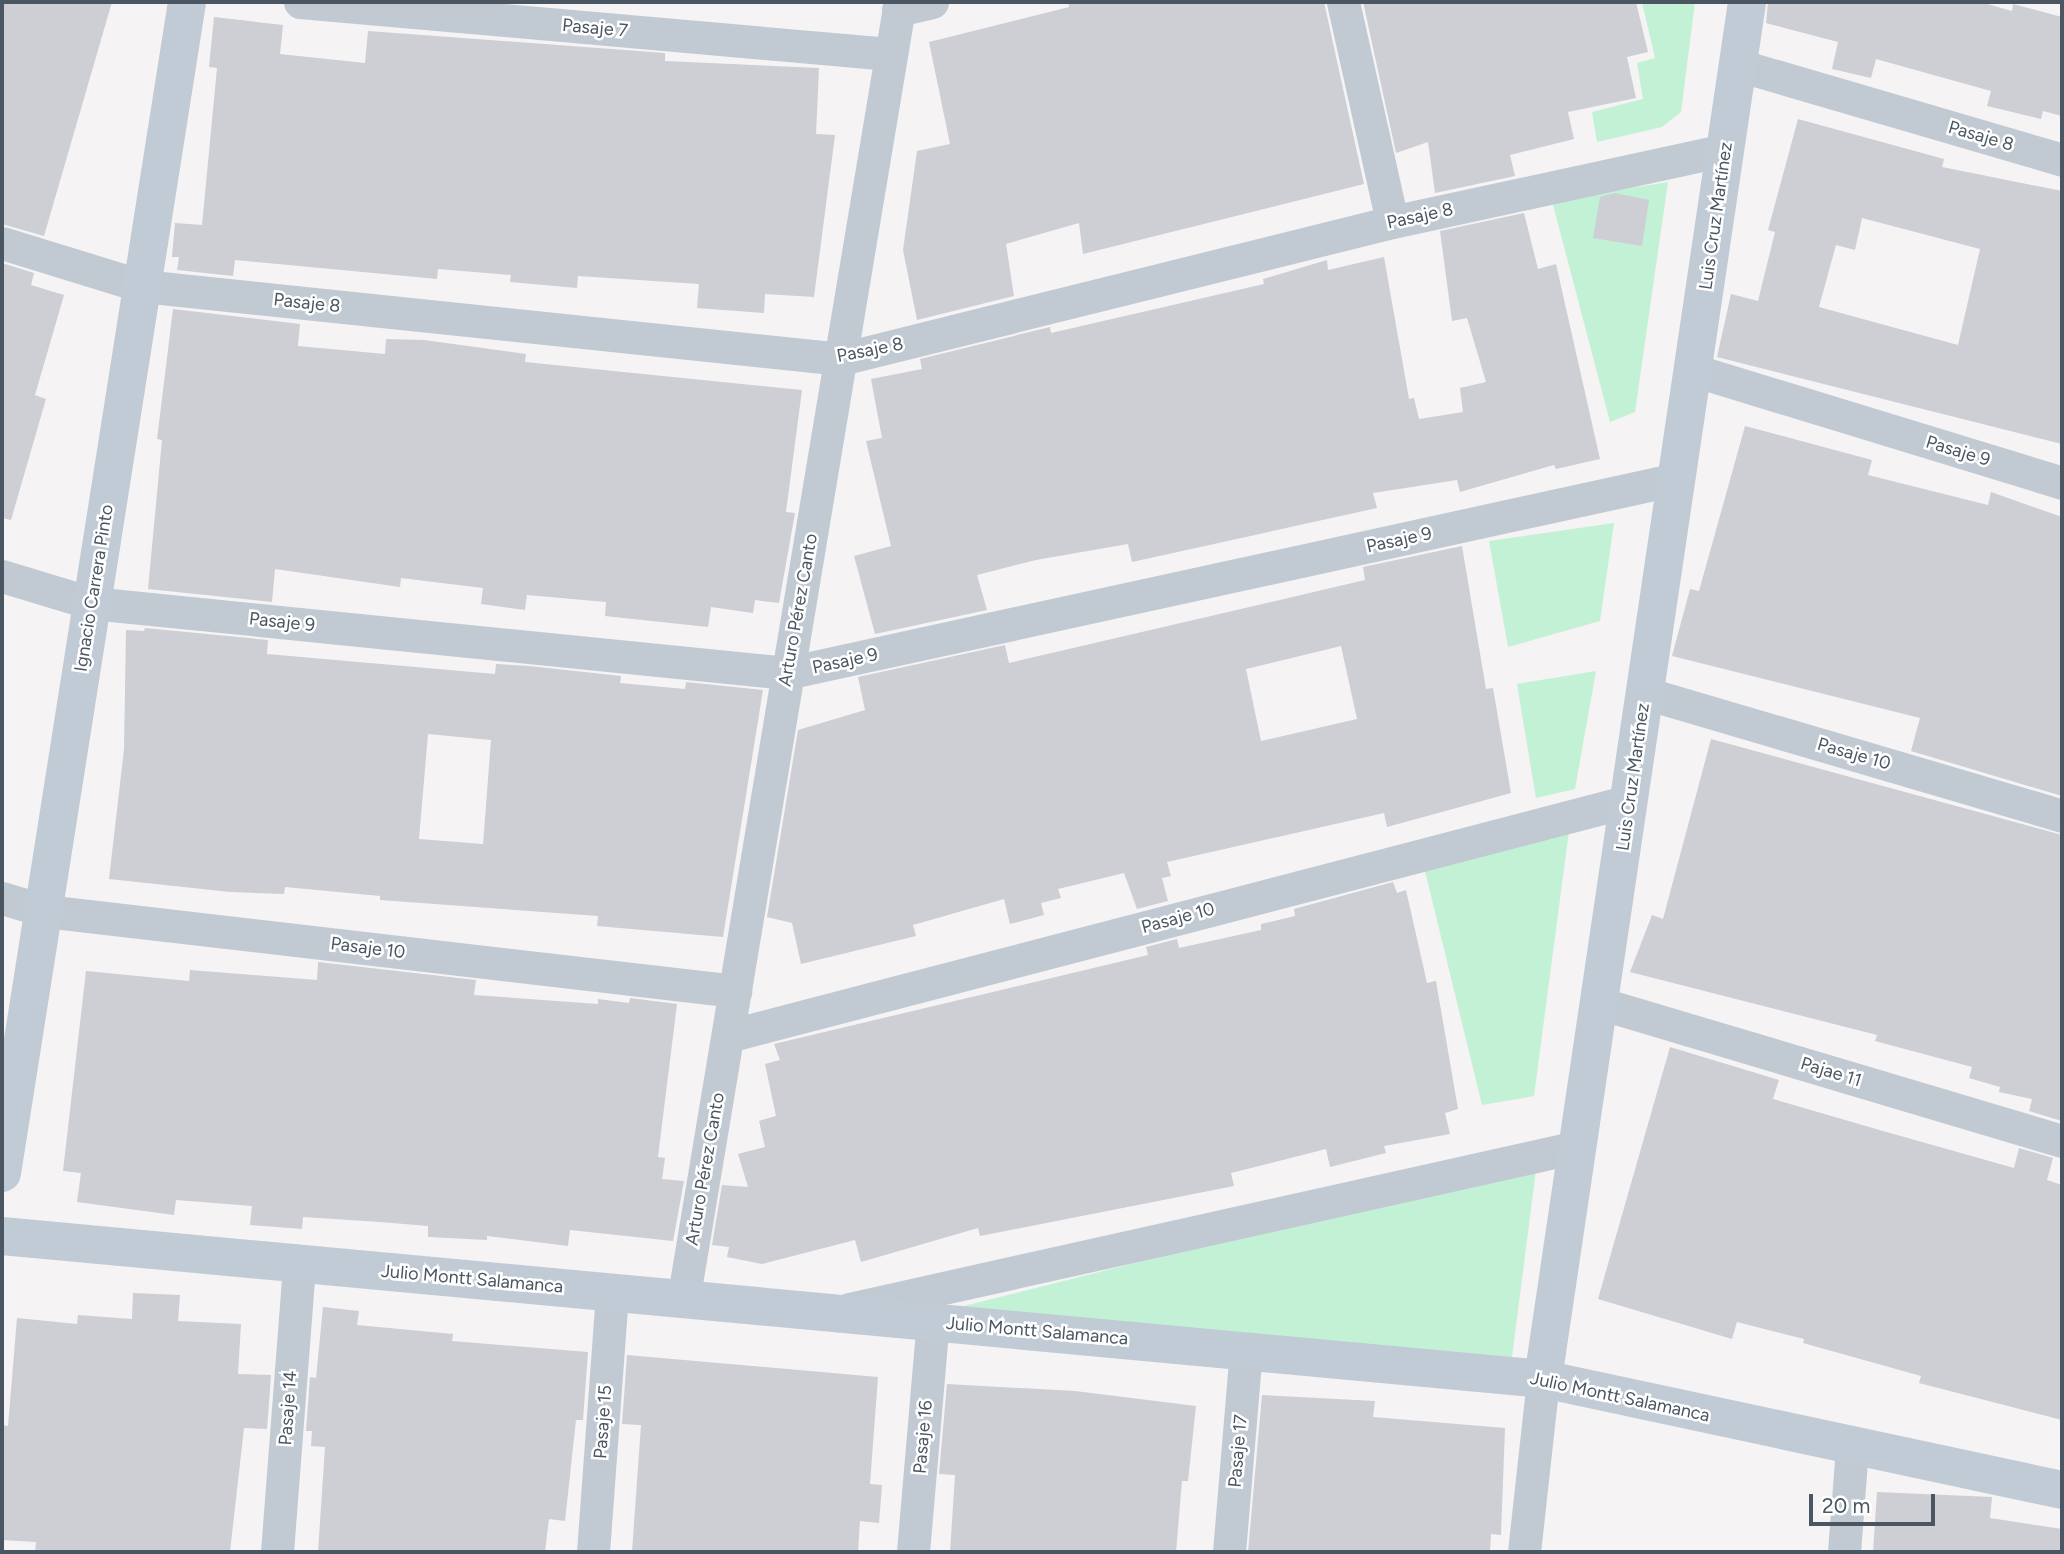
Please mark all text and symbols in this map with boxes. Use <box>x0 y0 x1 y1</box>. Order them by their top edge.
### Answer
street label: Pasaje 7 <box>561 14 629 42</box>
street label: Pasaje 8 <box>1946 116 2016 156</box>
street label: Luis Cruz Martínez <box>1695 141 1737 291</box>
street label: Pasaje 8 <box>1385 198 1455 234</box>
street label: Pasaje 8 <box>272 289 342 317</box>
street label: Pasaje 8 <box>835 333 905 367</box>
street label: Pasaje 9 <box>1923 431 1993 471</box>
street label: Ignacio Carrera Pinto <box>70 503 118 673</box>
street label: Pasaje 9 <box>1364 523 1434 557</box>
street label: Arturo Pérez Canto <box>774 532 822 688</box>
street label: Pasaje 9 <box>248 608 316 636</box>
street label: Pasaje 9 <box>810 644 880 678</box>
street label: Luis Cruz Martínez <box>1612 702 1654 852</box>
street label: Pasaje 10 <box>1815 733 1893 775</box>
street label: Pasaje 10 <box>1139 898 1217 938</box>
street label: Pasaje 10 <box>329 933 407 963</box>
street label: Pajae 11 <box>1798 1053 1864 1091</box>
street label: Arturo Pérez Canto <box>681 1091 729 1247</box>
street label: Julio Montt Salamanca <box>380 1260 564 1298</box>
street label: Julio Montt Salamanca <box>945 1312 1129 1350</box>
street label: Julio Montt Salamanca <box>1528 1367 1712 1427</box>
street label: Pasaje 14 <box>275 1370 301 1446</box>
street label: Pasaje 15 <box>590 1384 616 1460</box>
street label: Pasaje 16 <box>909 1399 937 1475</box>
street label: Pasaje 17 <box>1224 1414 1252 1488</box>
scale bar <box>1812 1480 1938 1524</box>
text: 20 m <box>1822 1493 1870 1518</box>

